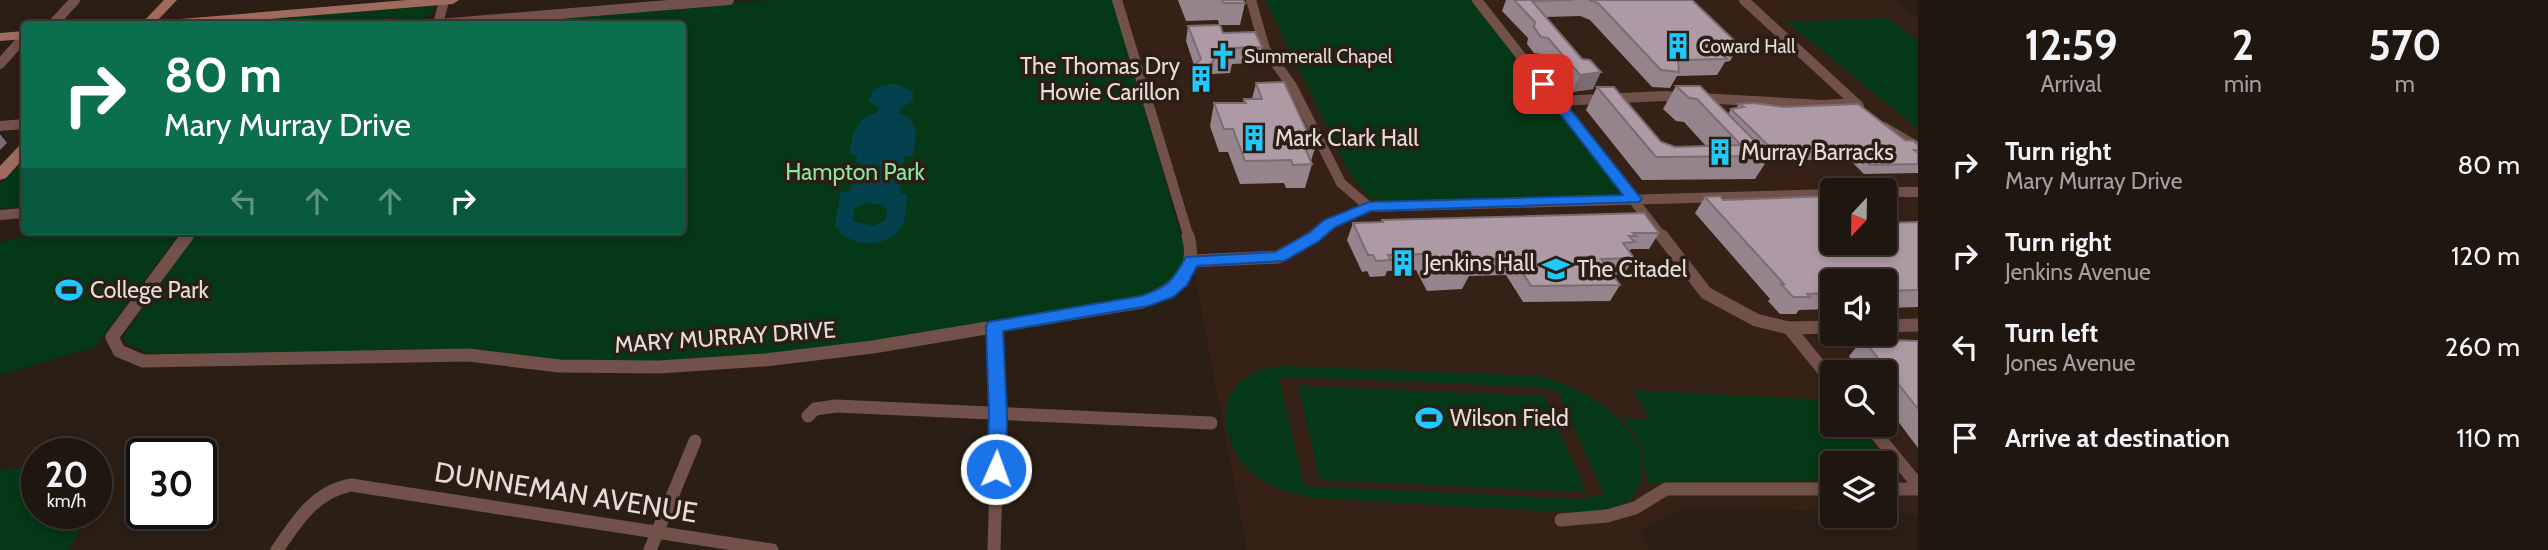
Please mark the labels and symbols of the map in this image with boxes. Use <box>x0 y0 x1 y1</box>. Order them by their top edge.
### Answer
building icon: Coward Hall <box>1663 31 1693 61</box>
place label: Coward Hall <box>1699 35 1796 58</box>
church icon: Summerall Chapel <box>1208 41 1238 71</box>
place label: Summerall Chapel <box>1244 45 1393 68</box>
place label: The Thomas Dry Howie Carillon <box>1020 52 1180 106</box>
pin <box>1513 54 1573 114</box>
building icon: The Thomas Dry Howie Carillon <box>1186 64 1216 94</box>
building icon: Mark Clark Hall <box>1239 123 1269 153</box>
place label: Mark Clark Hall <box>1275 124 1419 152</box>
building icon: Murray Barracks <box>1705 137 1735 167</box>
place label: Murray Barracks <box>1741 138 1894 166</box>
park label: Hampton Park <box>785 158 926 186</box>
north arrow <box>1820 178 1897 256</box>
building icon: Jenkins Hall <box>1388 248 1418 278</box>
place label: Jenkins Hall <box>1423 249 1535 277</box>
school or university icon: The Citadel <box>1541 254 1571 284</box>
place label: The Citadel <box>1577 255 1688 283</box>
sports icon: College Park <box>54 275 84 305</box>
place label: College Park <box>90 276 210 304</box>
street label: MARY MURRAY DRIVE <box>613 315 837 359</box>
sports icon: Wilson Field <box>1414 403 1444 433</box>
place label: Wilson Field <box>1450 404 1569 432</box>
position arrow <box>959 432 1033 506</box>
speed limit sign: 30 <box>126 438 217 529</box>
street label: DUNNEMAN AVENUE <box>432 454 700 530</box>

